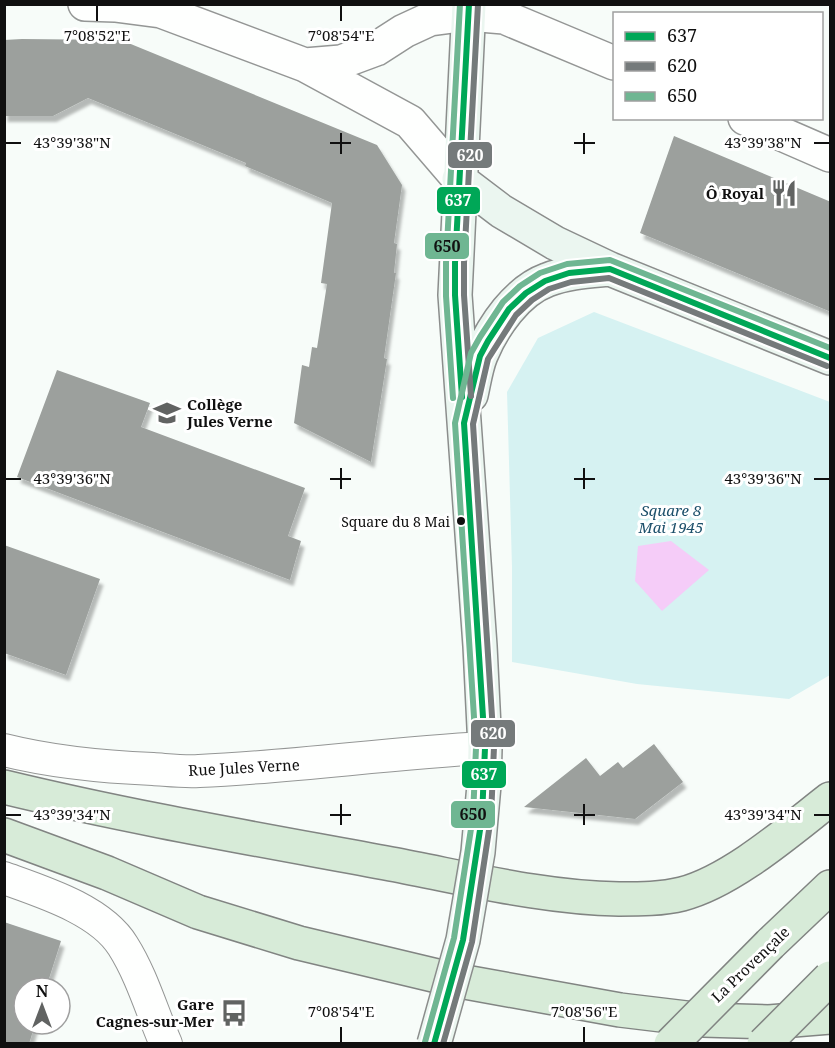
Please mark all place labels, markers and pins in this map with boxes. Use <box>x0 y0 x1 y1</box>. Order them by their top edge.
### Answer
restaurant icon: Ô Royal <box>769 178 799 208</box>
place label: Ô Royal <box>706 183 765 203</box>
place label: Collège Jules Verne <box>186 394 273 431</box>
school or university icon: Collège Jules Verne <box>152 398 182 428</box>
place label: Square du 8 Mai <box>341 512 451 531</box>
marker: Square du 8 Mai <box>455 515 467 527</box>
place label: Gare Cagnes-sur-Mer <box>96 994 214 1031</box>
bus stop icon: Gare Cagnes-sur-Mer <box>219 998 249 1028</box>

